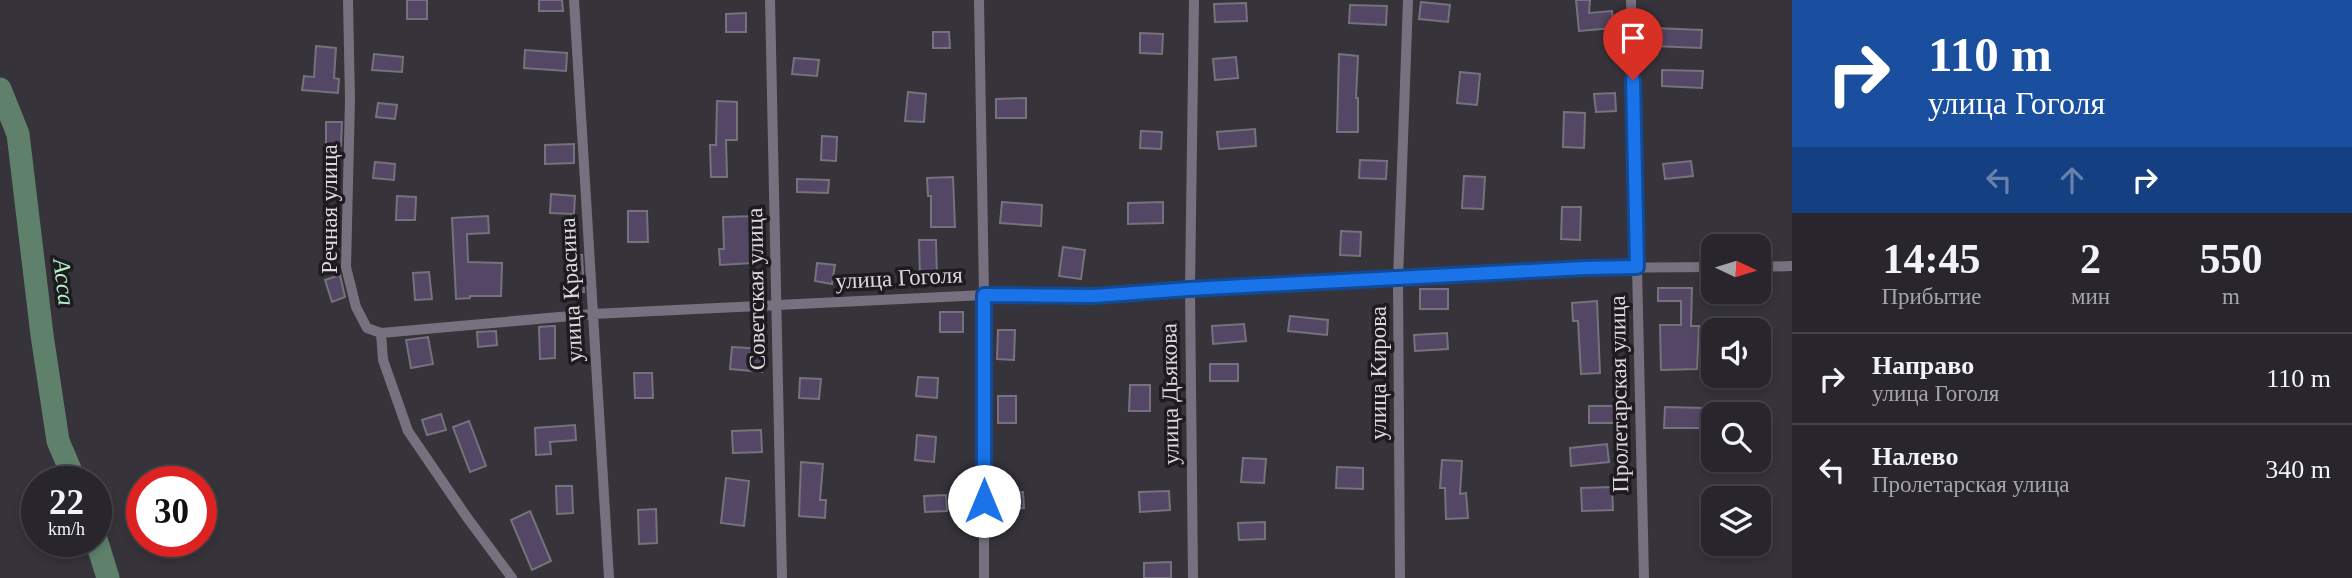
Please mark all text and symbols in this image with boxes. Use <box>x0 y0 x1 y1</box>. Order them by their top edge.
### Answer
pin <box>1603 8 1663 80</box>
icon: arrive <box>1614 19 1652 57</box>
text: 110 m <box>1928 27 2052 82</box>
icon: right <box>1813 28 1904 119</box>
text: улица Гоголя <box>1928 85 2105 121</box>
street label: Речная улица <box>317 144 342 274</box>
icon: left <box>1980 161 2018 199</box>
icon: ahead <box>2053 161 2091 199</box>
icon: right <box>2126 161 2164 199</box>
street label: Советская улица <box>742 208 770 370</box>
street label: улица Красина <box>555 217 587 363</box>
north arrow <box>1701 234 1771 304</box>
map controls <box>1701 234 1771 556</box>
text: 14:45 <box>1882 236 1980 282</box>
text: 2 <box>2080 236 2101 282</box>
text: 550 <box>2200 236 2263 282</box>
water label: Асса <box>48 255 80 307</box>
street label: улица Гоголя <box>835 262 964 294</box>
text: Прибытие <box>1881 284 1982 309</box>
text: мин <box>2071 284 2110 309</box>
text: m <box>2222 284 2240 309</box>
street label: Пролетарская улица <box>1605 295 1633 493</box>
street label: улица Кирова <box>1366 306 1391 440</box>
button: sound <box>1701 318 1771 388</box>
street label: улица Дьякова <box>1156 323 1184 465</box>
text: Направо <box>1872 351 1974 380</box>
icon: right <box>1813 360 1851 398</box>
text: 110 m <box>2266 364 2331 393</box>
text: улица Гоголя <box>1872 381 1999 406</box>
button: search <box>1701 402 1771 472</box>
text: Налево <box>1872 442 1958 471</box>
icon: left <box>1813 451 1851 489</box>
text: 340 m <box>2265 455 2331 484</box>
position arrow <box>947 464 1021 538</box>
speed limit sign: 30 <box>126 466 217 557</box>
text: Пролетарская улица <box>1872 472 2069 497</box>
text: 22 <box>49 483 84 522</box>
button: layers <box>1701 486 1771 556</box>
text: km/h <box>48 519 85 539</box>

